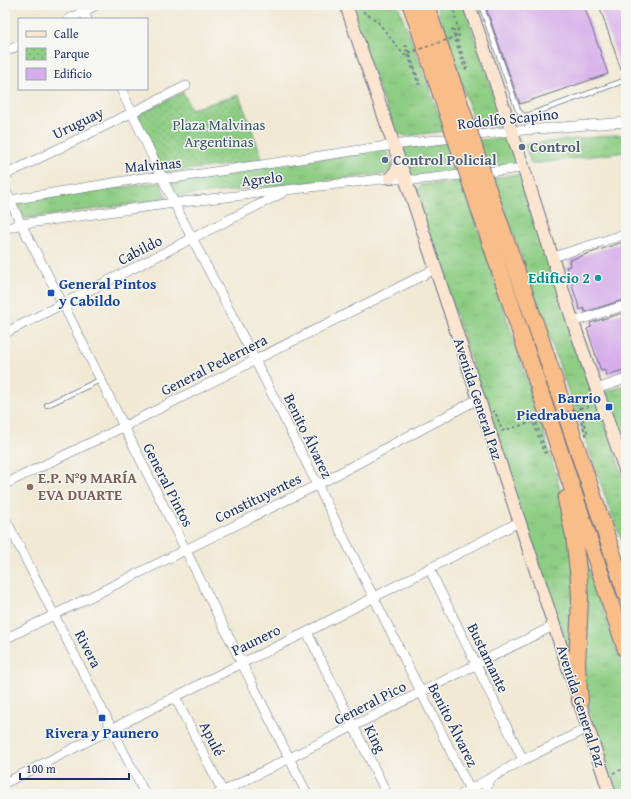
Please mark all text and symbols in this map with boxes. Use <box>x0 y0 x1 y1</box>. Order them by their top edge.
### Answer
legend <box>18 18 148 90</box>
text: Calle <box>54 25 79 42</box>
text: Parque <box>54 45 90 62</box>
text: Edificio <box>54 65 92 82</box>
street label: Uruguay <box>49 101 107 144</box>
street label: Rodolfo Scapino <box>456 103 560 134</box>
park label: Plaza Malvinas Argentinas <box>172 114 266 152</box>
place label: Control <box>530 136 581 157</box>
marker: Control <box>517 142 527 152</box>
place label: Control Policial <box>393 149 497 170</box>
street label: Malvinas <box>124 152 182 177</box>
marker: Control Policial <box>380 155 390 165</box>
street label: Agrelo <box>240 166 284 191</box>
street label: Cabildo <box>114 229 166 270</box>
place label: Edificio 2 <box>528 267 590 288</box>
place label: General Pintos y Cabildo <box>58 273 156 311</box>
marker: Edificio 2 <box>593 273 603 283</box>
marker: General Pintos y Cabildo <box>46 288 56 298</box>
street label: General Pedernera <box>157 329 271 400</box>
street label: Avenida General Paz <box>449 335 508 463</box>
place label: Barrio Piedrabuena <box>516 387 601 425</box>
street label: Benito Álvarez <box>279 390 338 482</box>
marker: Barrio Piedrabuena <box>604 402 614 412</box>
street label: General Pintos <box>138 439 199 530</box>
place label: E.P. Nº9 MARÍA EVA DUARTE <box>38 467 137 505</box>
street label: Constituyentes <box>211 467 305 528</box>
marker: E.P. Nº9 MARÍA EVA DUARTE <box>25 482 35 492</box>
street label: Paunero <box>228 618 284 660</box>
street label: Bustamante <box>463 619 514 696</box>
street label: Rivera <box>70 626 107 671</box>
street label: Avenida General Paz <box>552 642 611 770</box>
street label: General Pico <box>330 675 410 730</box>
street label: Benito Álvarez <box>423 679 484 771</box>
marker: Rivera y Paunero <box>97 713 107 723</box>
street label: Apulé <box>195 718 230 760</box>
street label: King <box>360 721 392 757</box>
place label: Rivera y Paunero <box>45 722 159 743</box>
scale bar <box>20 755 129 781</box>
text: 100 m <box>26 760 56 777</box>

